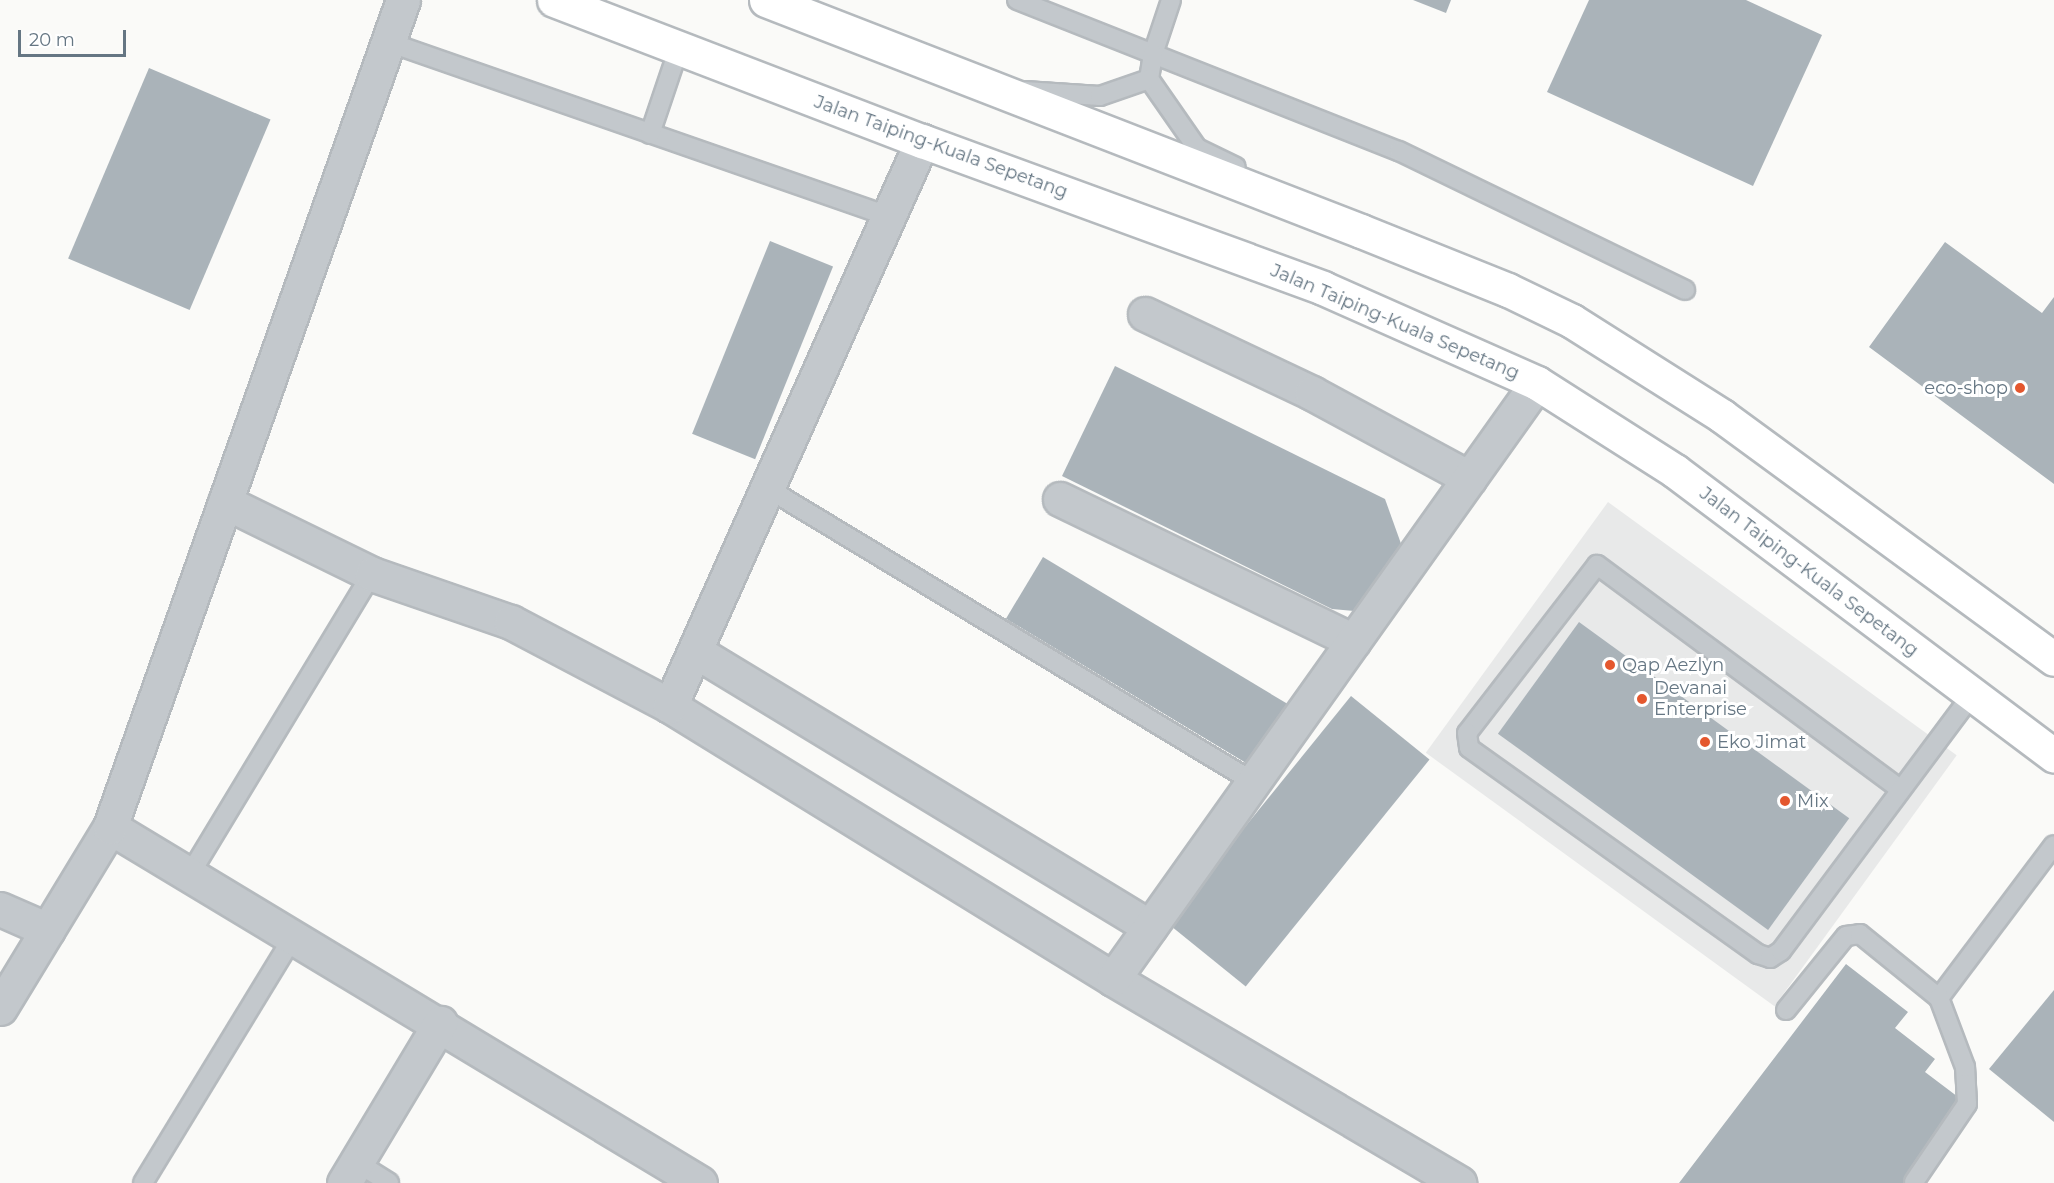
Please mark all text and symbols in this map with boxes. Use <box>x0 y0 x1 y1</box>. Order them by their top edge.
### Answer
scale bar <box>21 18 129 56</box>
text: 20 m <box>29 29 75 51</box>
street label: Jalan Taiping-Kuala Sepetang <box>811 91 1071 203</box>
street label: Jalan Taiping-Kuala Sepetang <box>1267 260 1523 384</box>
place label: eco-shop <box>1924 377 2008 399</box>
marker: eco-shop <box>2013 381 2027 395</box>
street label: Jalan Taiping-Kuala Sepetang <box>1695 483 1923 661</box>
place label: Qap Aezlyn <box>1622 654 1724 676</box>
marker: Qap Aezlyn <box>1603 658 1617 672</box>
place label: Devanai Enterprise <box>1654 678 1747 720</box>
marker: Devanai Enterprise <box>1635 692 1649 706</box>
place label: Eko Jimat <box>1717 731 1806 753</box>
marker: Eko Jimat <box>1698 735 1712 749</box>
place label: Mix <box>1797 790 1829 812</box>
marker: Mix <box>1778 794 1792 808</box>

